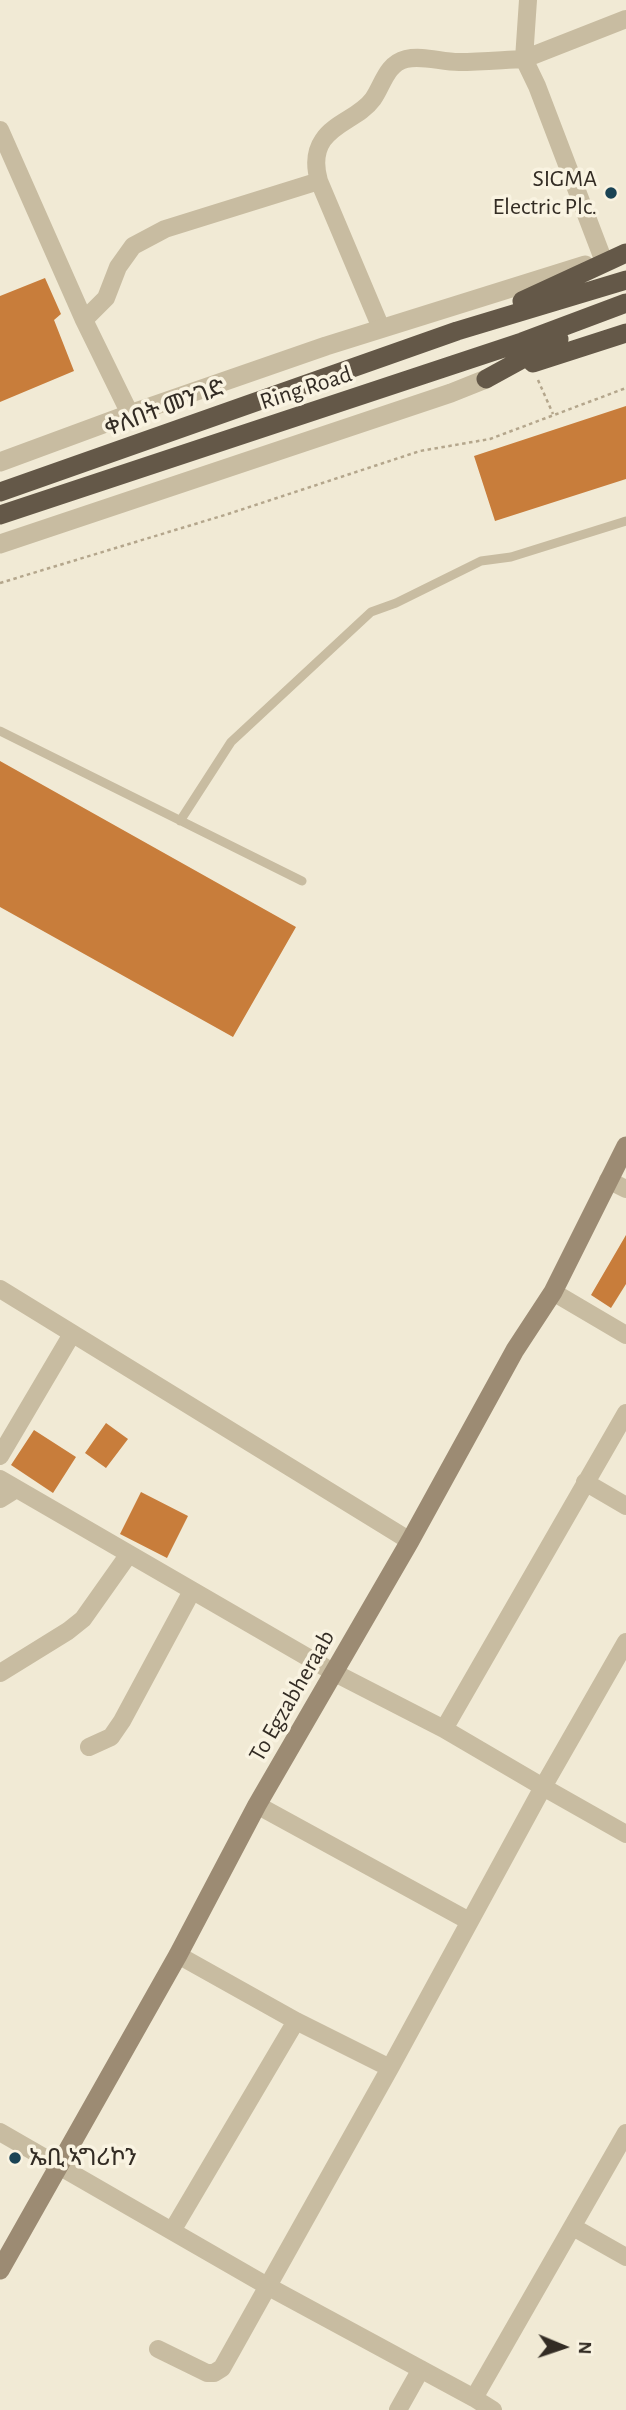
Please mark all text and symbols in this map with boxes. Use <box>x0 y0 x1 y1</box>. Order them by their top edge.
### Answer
place label: SIGMA Electric Plc. <box>492 165 597 221</box>
marker: SIGMA Electric Plc. <box>603 185 619 201</box>
street label: Ring Road <box>256 360 356 416</box>
street label: ቀለበት መንገድ <box>101 373 229 443</box>
street label: To Egzabheraab <box>243 1625 341 1767</box>
place label: ኤቢ ኣግሪኮን <box>29 2144 137 2172</box>
marker: ኤቢ ኣግሪኮን <box>7 2150 23 2166</box>
north arrow <box>528 2312 598 2382</box>
text: N <box>575 2341 594 2355</box>

